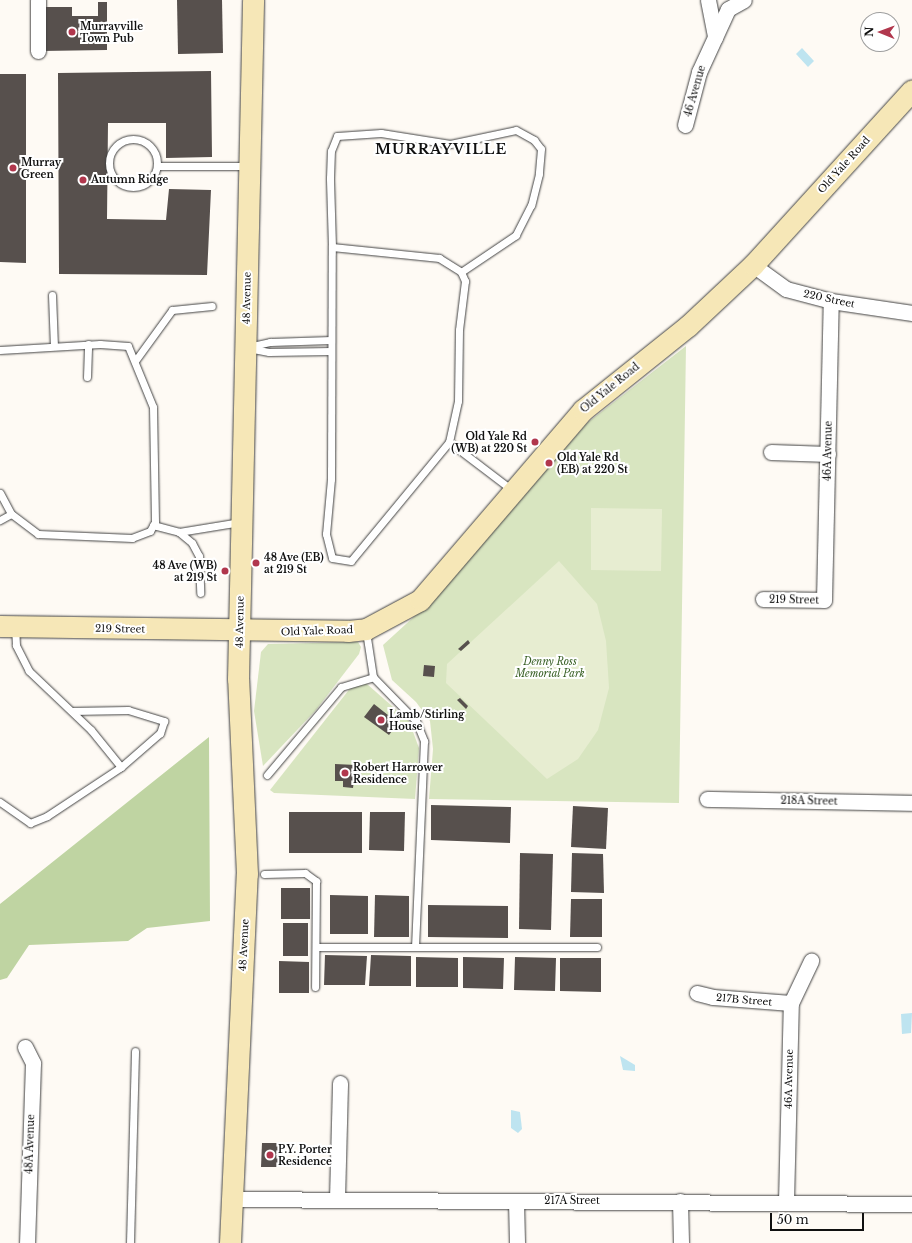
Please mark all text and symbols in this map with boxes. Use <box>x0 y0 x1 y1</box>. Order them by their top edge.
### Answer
north arrow <box>860 12 900 52</box>
place label: Murrayville Town Pub <box>80 20 143 44</box>
marker: Murrayville Town Pub <box>67 27 77 37</box>
text: N <box>862 27 876 37</box>
street label: 46 Avenue <box>682 64 708 118</box>
street label: Old Yale Road <box>815 134 873 196</box>
district label: MURRAYVILLE <box>375 141 507 157</box>
place label: Murray Green <box>21 156 61 180</box>
marker: Murray Green <box>8 163 18 173</box>
place label: Autumn Ridge <box>91 174 168 186</box>
marker: Autumn Ridge <box>78 175 88 185</box>
street label: 48 Avenue <box>241 271 253 325</box>
street label: 220 Street <box>802 288 856 310</box>
street label: Old Yale Road <box>578 361 642 415</box>
street label: 46A Avenue <box>821 420 835 482</box>
place label: Old Yale Rd (WB) at 220 St <box>451 430 527 454</box>
marker: Old Yale Rd (WB) at 220 St <box>530 437 540 447</box>
place label: Old Yale Rd (EB) at 220 St <box>557 451 628 474</box>
marker: Old Yale Rd (EB) at 220 St <box>544 458 554 468</box>
place label: 48 Ave (EB) at 219 St <box>264 551 324 574</box>
marker: 48 Ave (EB) at 219 St <box>251 558 261 568</box>
place label: 48 Ave (WB) at 219 St <box>152 559 217 582</box>
marker: 48 Ave (WB) at 219 St <box>220 566 230 576</box>
street label: 219 Street <box>769 594 819 606</box>
street label: 48 Avenue <box>234 595 246 649</box>
street label: 219 Street <box>95 623 145 635</box>
street label: Old Yale Road <box>281 624 353 638</box>
park label: Denny Ross Memorial Park <box>515 655 585 678</box>
place label: Lamb/Stirling House <box>389 708 464 732</box>
marker: Lamb/Stirling House <box>376 715 386 725</box>
place label: Robert Harrower Residence <box>353 761 443 784</box>
marker: Robert Harrower Residence <box>340 768 350 778</box>
street label: 218A Street <box>780 795 838 807</box>
street label: 48 Avenue <box>237 918 251 972</box>
street label: 217B Street <box>715 992 773 1008</box>
street label: 46A Avenue <box>782 1048 796 1110</box>
street label: 48A Avenue <box>23 1114 37 1174</box>
place label: P.Y. Porter Residence <box>278 1143 332 1166</box>
marker: P.Y. Porter Residence <box>265 1150 275 1160</box>
street label: 217A Street <box>544 1195 600 1207</box>
scale bar <box>772 1205 866 1231</box>
text: 50 m <box>777 1212 809 1227</box>

